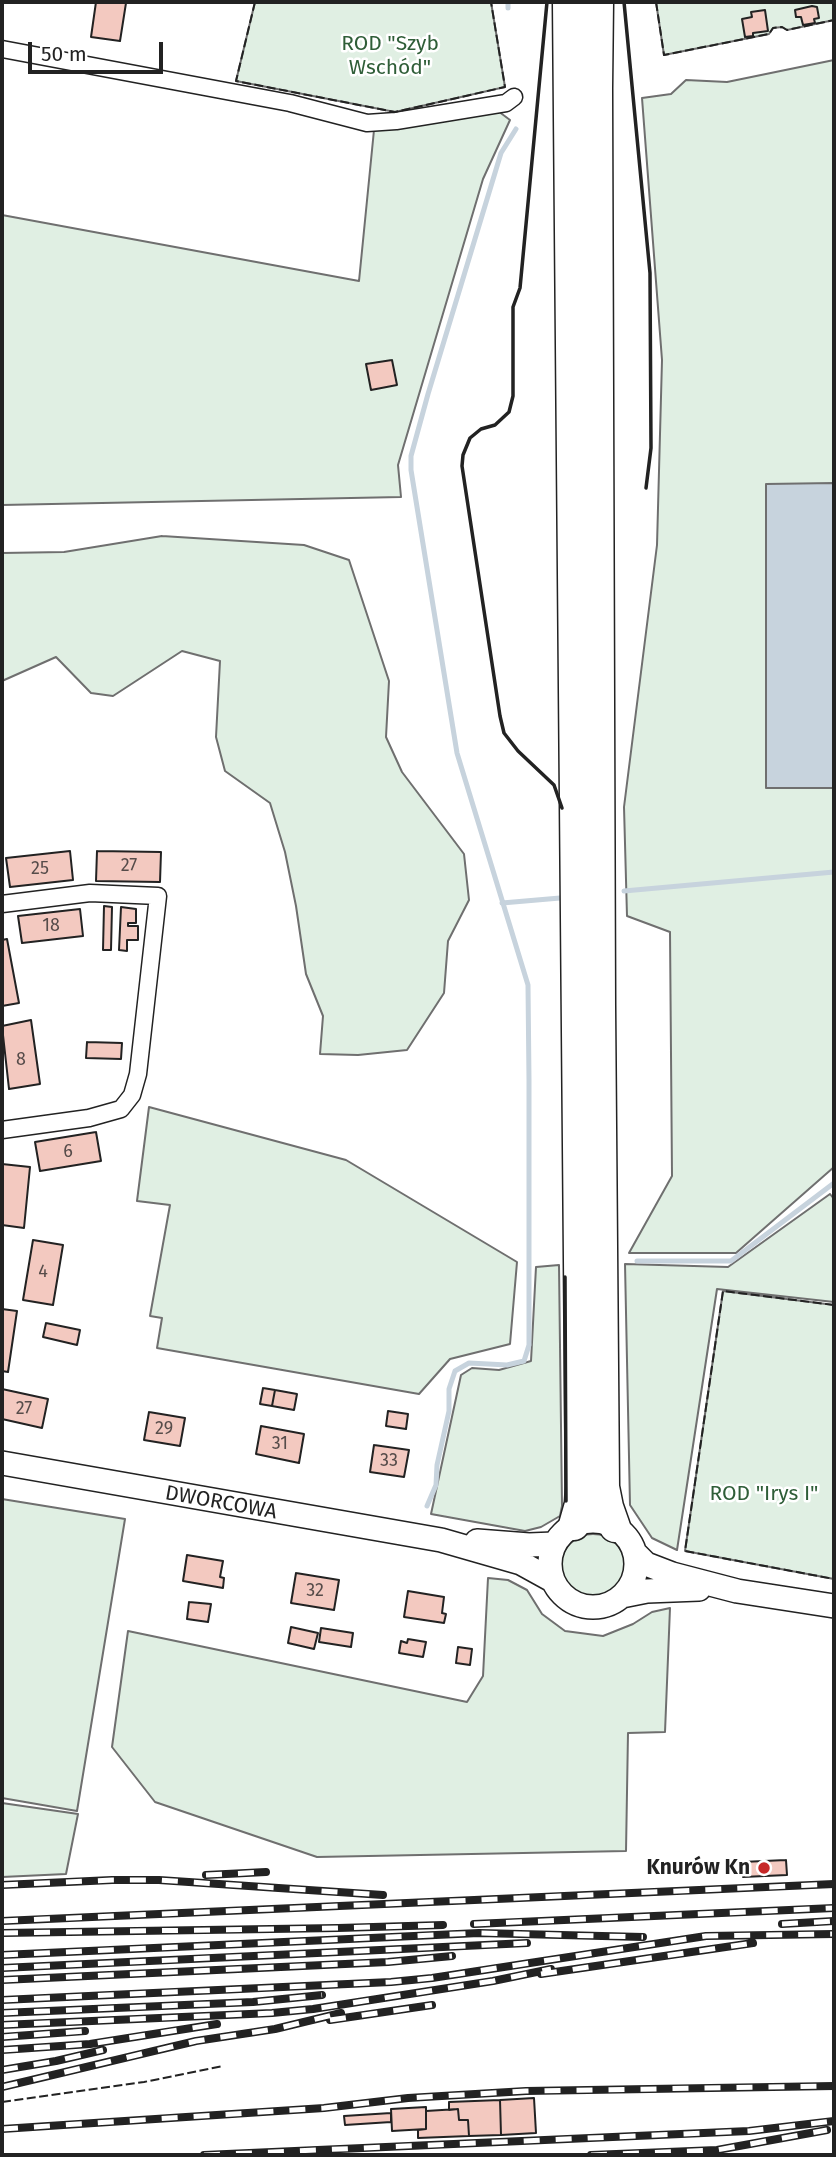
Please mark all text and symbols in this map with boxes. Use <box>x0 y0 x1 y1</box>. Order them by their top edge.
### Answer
scale bar <box>32 28 166 72</box>
park label: ROD "Szyb Wschód" <box>341 31 439 81</box>
text: 50 m <box>41 41 87 67</box>
house number: 27 <box>121 855 137 877</box>
house number: 25 <box>31 858 49 880</box>
house number: 18 <box>42 915 60 937</box>
house number: 8 <box>16 1049 26 1071</box>
house number: 6 <box>63 1141 73 1163</box>
house number: 4 <box>38 1261 48 1283</box>
house number: 27 <box>16 1398 32 1420</box>
house number: 29 <box>155 1418 173 1440</box>
house number: 31 <box>272 1433 288 1455</box>
house number: 33 <box>380 1450 398 1472</box>
street label: DWORCOWA <box>163 1481 279 1525</box>
park label: ROD "Irys I" <box>710 1481 818 1507</box>
house number: 32 <box>306 1580 324 1602</box>
place label: Knurów Kn <box>646 1855 750 1881</box>
marker: Knurów Kn <box>756 1860 772 1876</box>

